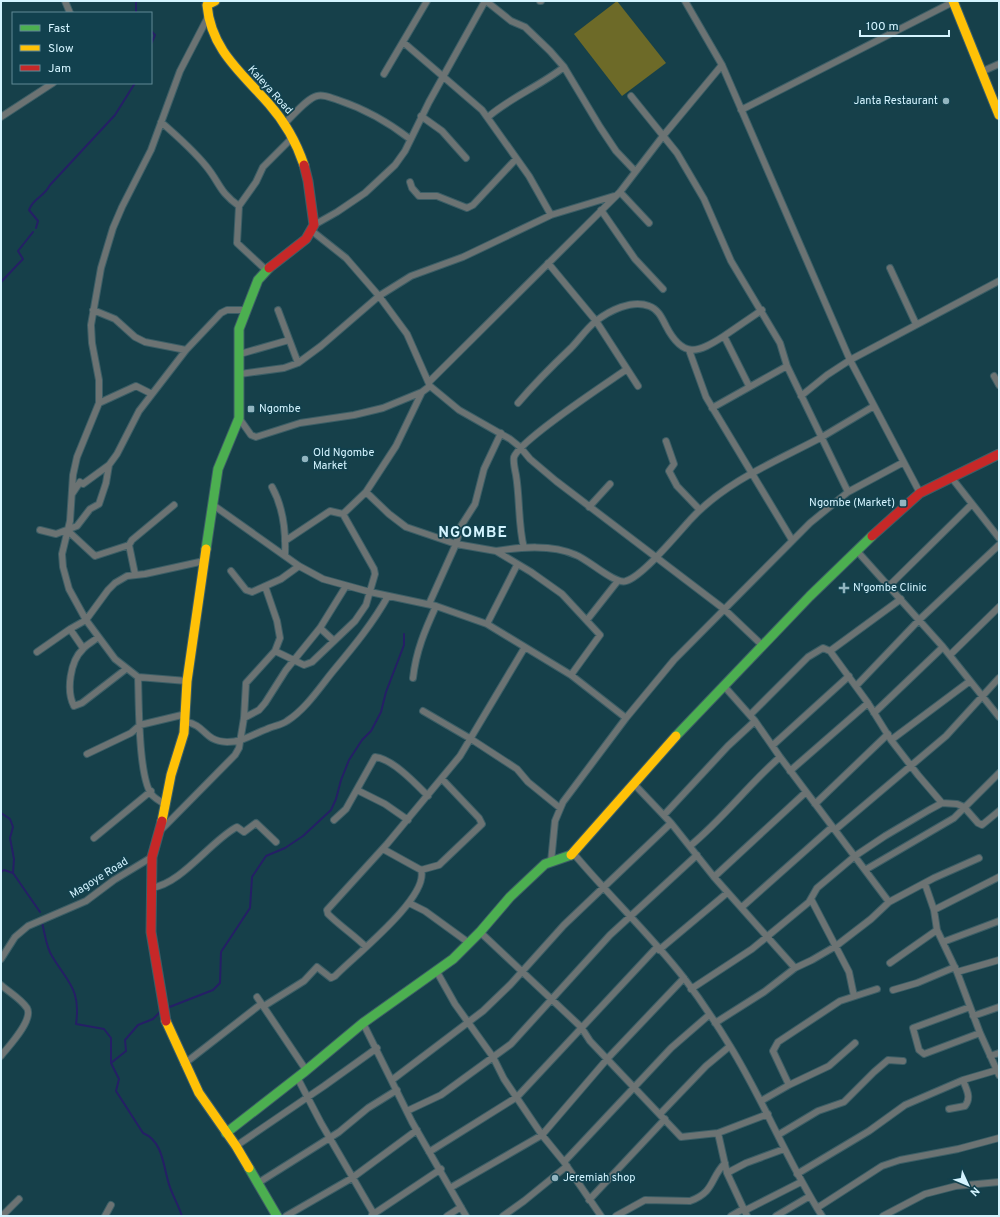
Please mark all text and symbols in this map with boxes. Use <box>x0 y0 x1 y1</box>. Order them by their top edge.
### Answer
legend <box>12 12 152 84</box>
scale bar <box>860 12 949 38</box>
text: 100 m <box>866 19 899 35</box>
text: Fast <box>48 21 70 37</box>
text: Slow <box>48 41 74 57</box>
text: Jam <box>48 61 71 77</box>
street label: Kaleya Road <box>244 63 296 117</box>
place label: Janta Restaurant <box>853 94 938 108</box>
marker: Janta Restaurant <box>941 96 951 106</box>
place label: Ngombe <box>259 402 301 416</box>
marker: Ngombe <box>246 404 256 414</box>
place label: Old Ngombe Market <box>313 446 374 473</box>
marker: Old Ngombe Market <box>300 454 310 464</box>
place label: Ngombe (Market) <box>809 496 895 510</box>
marker: Ngombe (Market) <box>898 498 908 508</box>
district label: NGOMBE <box>438 524 508 543</box>
place label: N'gombe Clinic <box>853 581 927 595</box>
marker: N'gombe Clinic <box>838 582 850 594</box>
street label: Magoye Road <box>67 854 131 902</box>
north arrow <box>948 1165 988 1205</box>
place label: Jeremiah shop <box>563 1171 636 1185</box>
marker: Jeremiah shop <box>550 1173 560 1183</box>
text: N <box>967 1184 982 1199</box>

